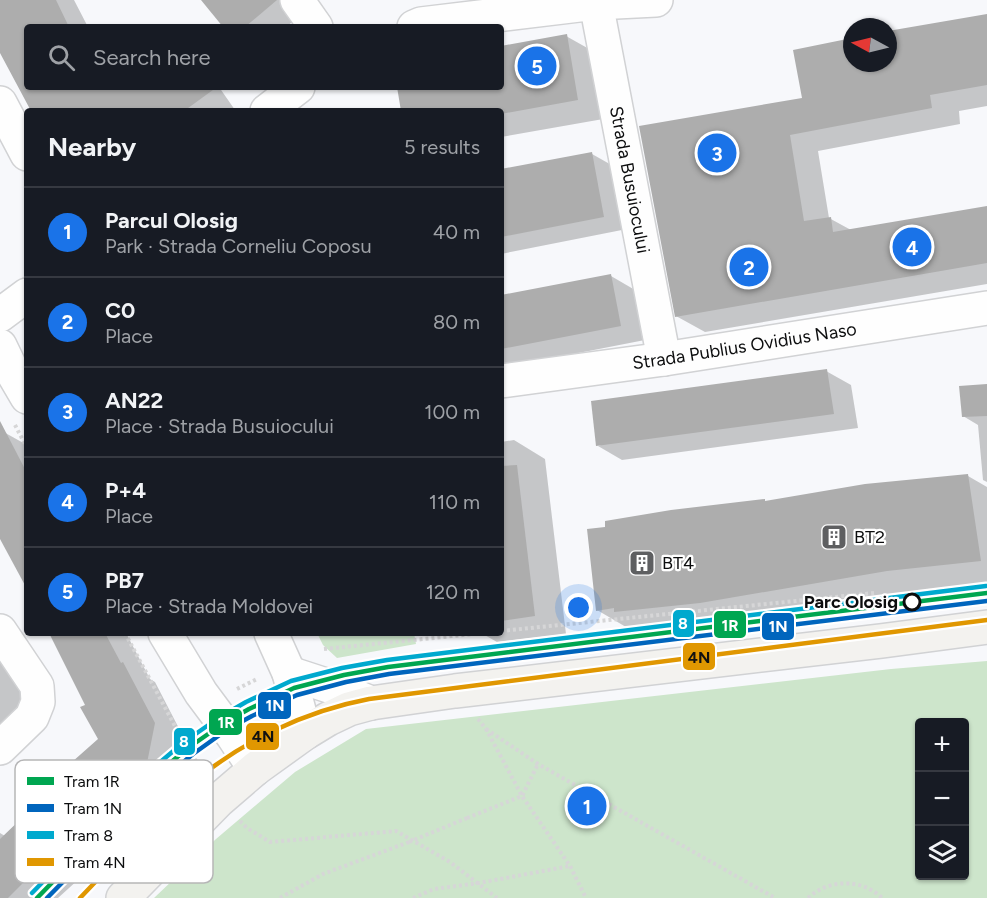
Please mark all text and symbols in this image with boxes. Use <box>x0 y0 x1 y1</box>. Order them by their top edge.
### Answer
north arrow <box>843 18 897 72</box>
search box <box>24 24 504 90</box>
icon: search <box>45 41 78 74</box>
text: Search here <box>93 44 211 71</box>
pin: 5 <box>518 44 556 88</box>
street label: Strada Busuiocului <box>605 104 655 255</box>
pin: 3 <box>698 130 736 176</box>
text: Nearby <box>48 131 136 163</box>
text: 5 results <box>404 135 480 159</box>
text: Parcul Olosig <box>105 207 238 234</box>
text: 1 <box>63 220 72 244</box>
text: 40 m <box>433 220 480 244</box>
pin: 4 <box>892 224 932 270</box>
text: Park · Strada Corneliu Coposu <box>105 234 372 258</box>
pin: 2 <box>730 244 768 290</box>
text: C0 <box>105 297 135 324</box>
text: 2 <box>62 310 73 334</box>
text: 80 m <box>433 310 480 334</box>
street label: Strada Publius Ovidius Naso <box>631 318 858 374</box>
text: Place <box>105 324 153 348</box>
text: AN22 <box>105 387 163 414</box>
text: 3 <box>62 400 73 424</box>
text: 100 m <box>424 400 480 424</box>
text: Place · Strada Busuiocului <box>105 414 334 438</box>
text: P+4 <box>105 477 146 504</box>
text: 4 <box>61 490 74 514</box>
text: 110 m <box>429 490 480 514</box>
text: Place <box>105 504 153 528</box>
building icon: BT2 <box>819 522 849 552</box>
place label: BT2 <box>854 526 885 548</box>
building icon: BT4 <box>627 548 657 578</box>
place label: BT4 <box>662 552 694 574</box>
text: PB7 <box>105 567 144 594</box>
text: 5 <box>62 580 73 604</box>
text: 120 m <box>426 580 480 604</box>
place label: Parc Olosig <box>804 591 898 613</box>
your location <box>564 593 593 622</box>
marker: Parc Olosig <box>903 593 921 611</box>
text: Place · Strada Moldovei <box>105 594 313 618</box>
line badge: 8 <box>672 609 695 638</box>
line badge: 1R <box>713 610 747 639</box>
line badge: 1N <box>761 612 795 641</box>
text: 8 <box>678 614 688 633</box>
text: 1R <box>721 616 739 635</box>
text: 1N <box>768 617 788 636</box>
line badge: 4N <box>682 642 716 671</box>
text: 4N <box>688 648 710 667</box>
line badge: 1N <box>257 691 292 720</box>
text: 1N <box>265 696 285 715</box>
line badge: 1R <box>208 708 243 736</box>
text: 1R <box>217 713 235 732</box>
map controls <box>915 718 969 880</box>
button: + <box>915 718 969 772</box>
line badge: 4N <box>245 722 280 751</box>
line badge: 8 <box>173 727 196 756</box>
text: 4N <box>252 727 274 746</box>
text: 8 <box>179 732 189 751</box>
legend <box>15 760 213 883</box>
text: Tram 1R <box>64 772 120 791</box>
button: − <box>915 772 969 826</box>
pin: 1 <box>568 784 606 828</box>
text: Tram 1N <box>64 799 122 818</box>
text: Tram 8 <box>64 826 113 845</box>
button: layers <box>915 826 969 880</box>
text: Tram 4N <box>64 853 126 872</box>

